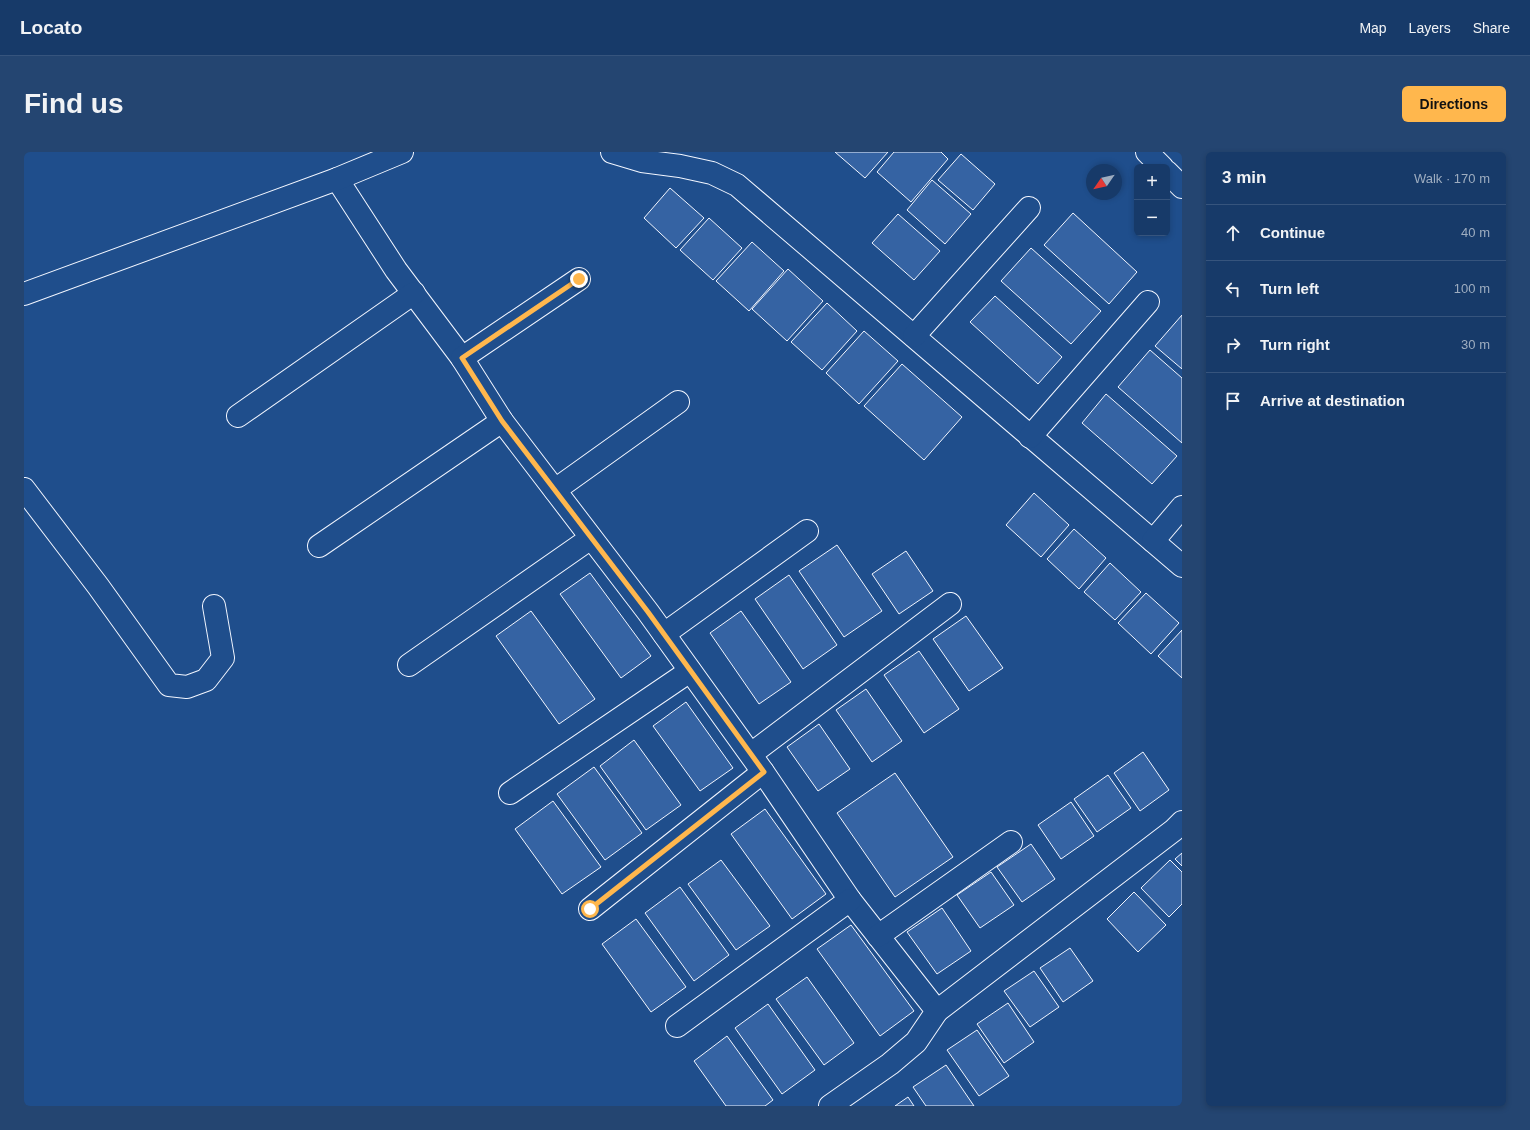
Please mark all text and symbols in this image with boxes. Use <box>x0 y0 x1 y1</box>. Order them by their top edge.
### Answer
text: Locato <box>20 17 82 38</box>
text: Map <box>1359 20 1387 36</box>
text: Layers <box>1409 20 1451 36</box>
text: Share <box>1473 20 1510 36</box>
button: Directions <box>1402 86 1506 122</box>
text: Find us <box>24 88 124 119</box>
north arrow <box>1086 164 1122 200</box>
map controls <box>1134 164 1170 236</box>
button: + <box>1134 164 1170 200</box>
text: 3 min <box>1222 168 1266 187</box>
text: Walk · 170 m <box>1414 171 1490 186</box>
button: − <box>1134 200 1170 236</box>
icon: ahead <box>1222 222 1244 244</box>
text: Continue <box>1260 224 1325 241</box>
text: 40 m <box>1461 225 1490 240</box>
route end <box>570 270 588 288</box>
icon: left <box>1222 278 1244 300</box>
text: Turn left <box>1260 280 1319 297</box>
text: 100 m <box>1454 281 1490 296</box>
icon: right <box>1222 334 1244 356</box>
text: Turn right <box>1260 336 1330 353</box>
text: 30 m <box>1461 337 1490 352</box>
icon: arrive <box>1222 390 1244 412</box>
text: Arrive at destination <box>1260 392 1405 409</box>
route start <box>581 900 599 918</box>

